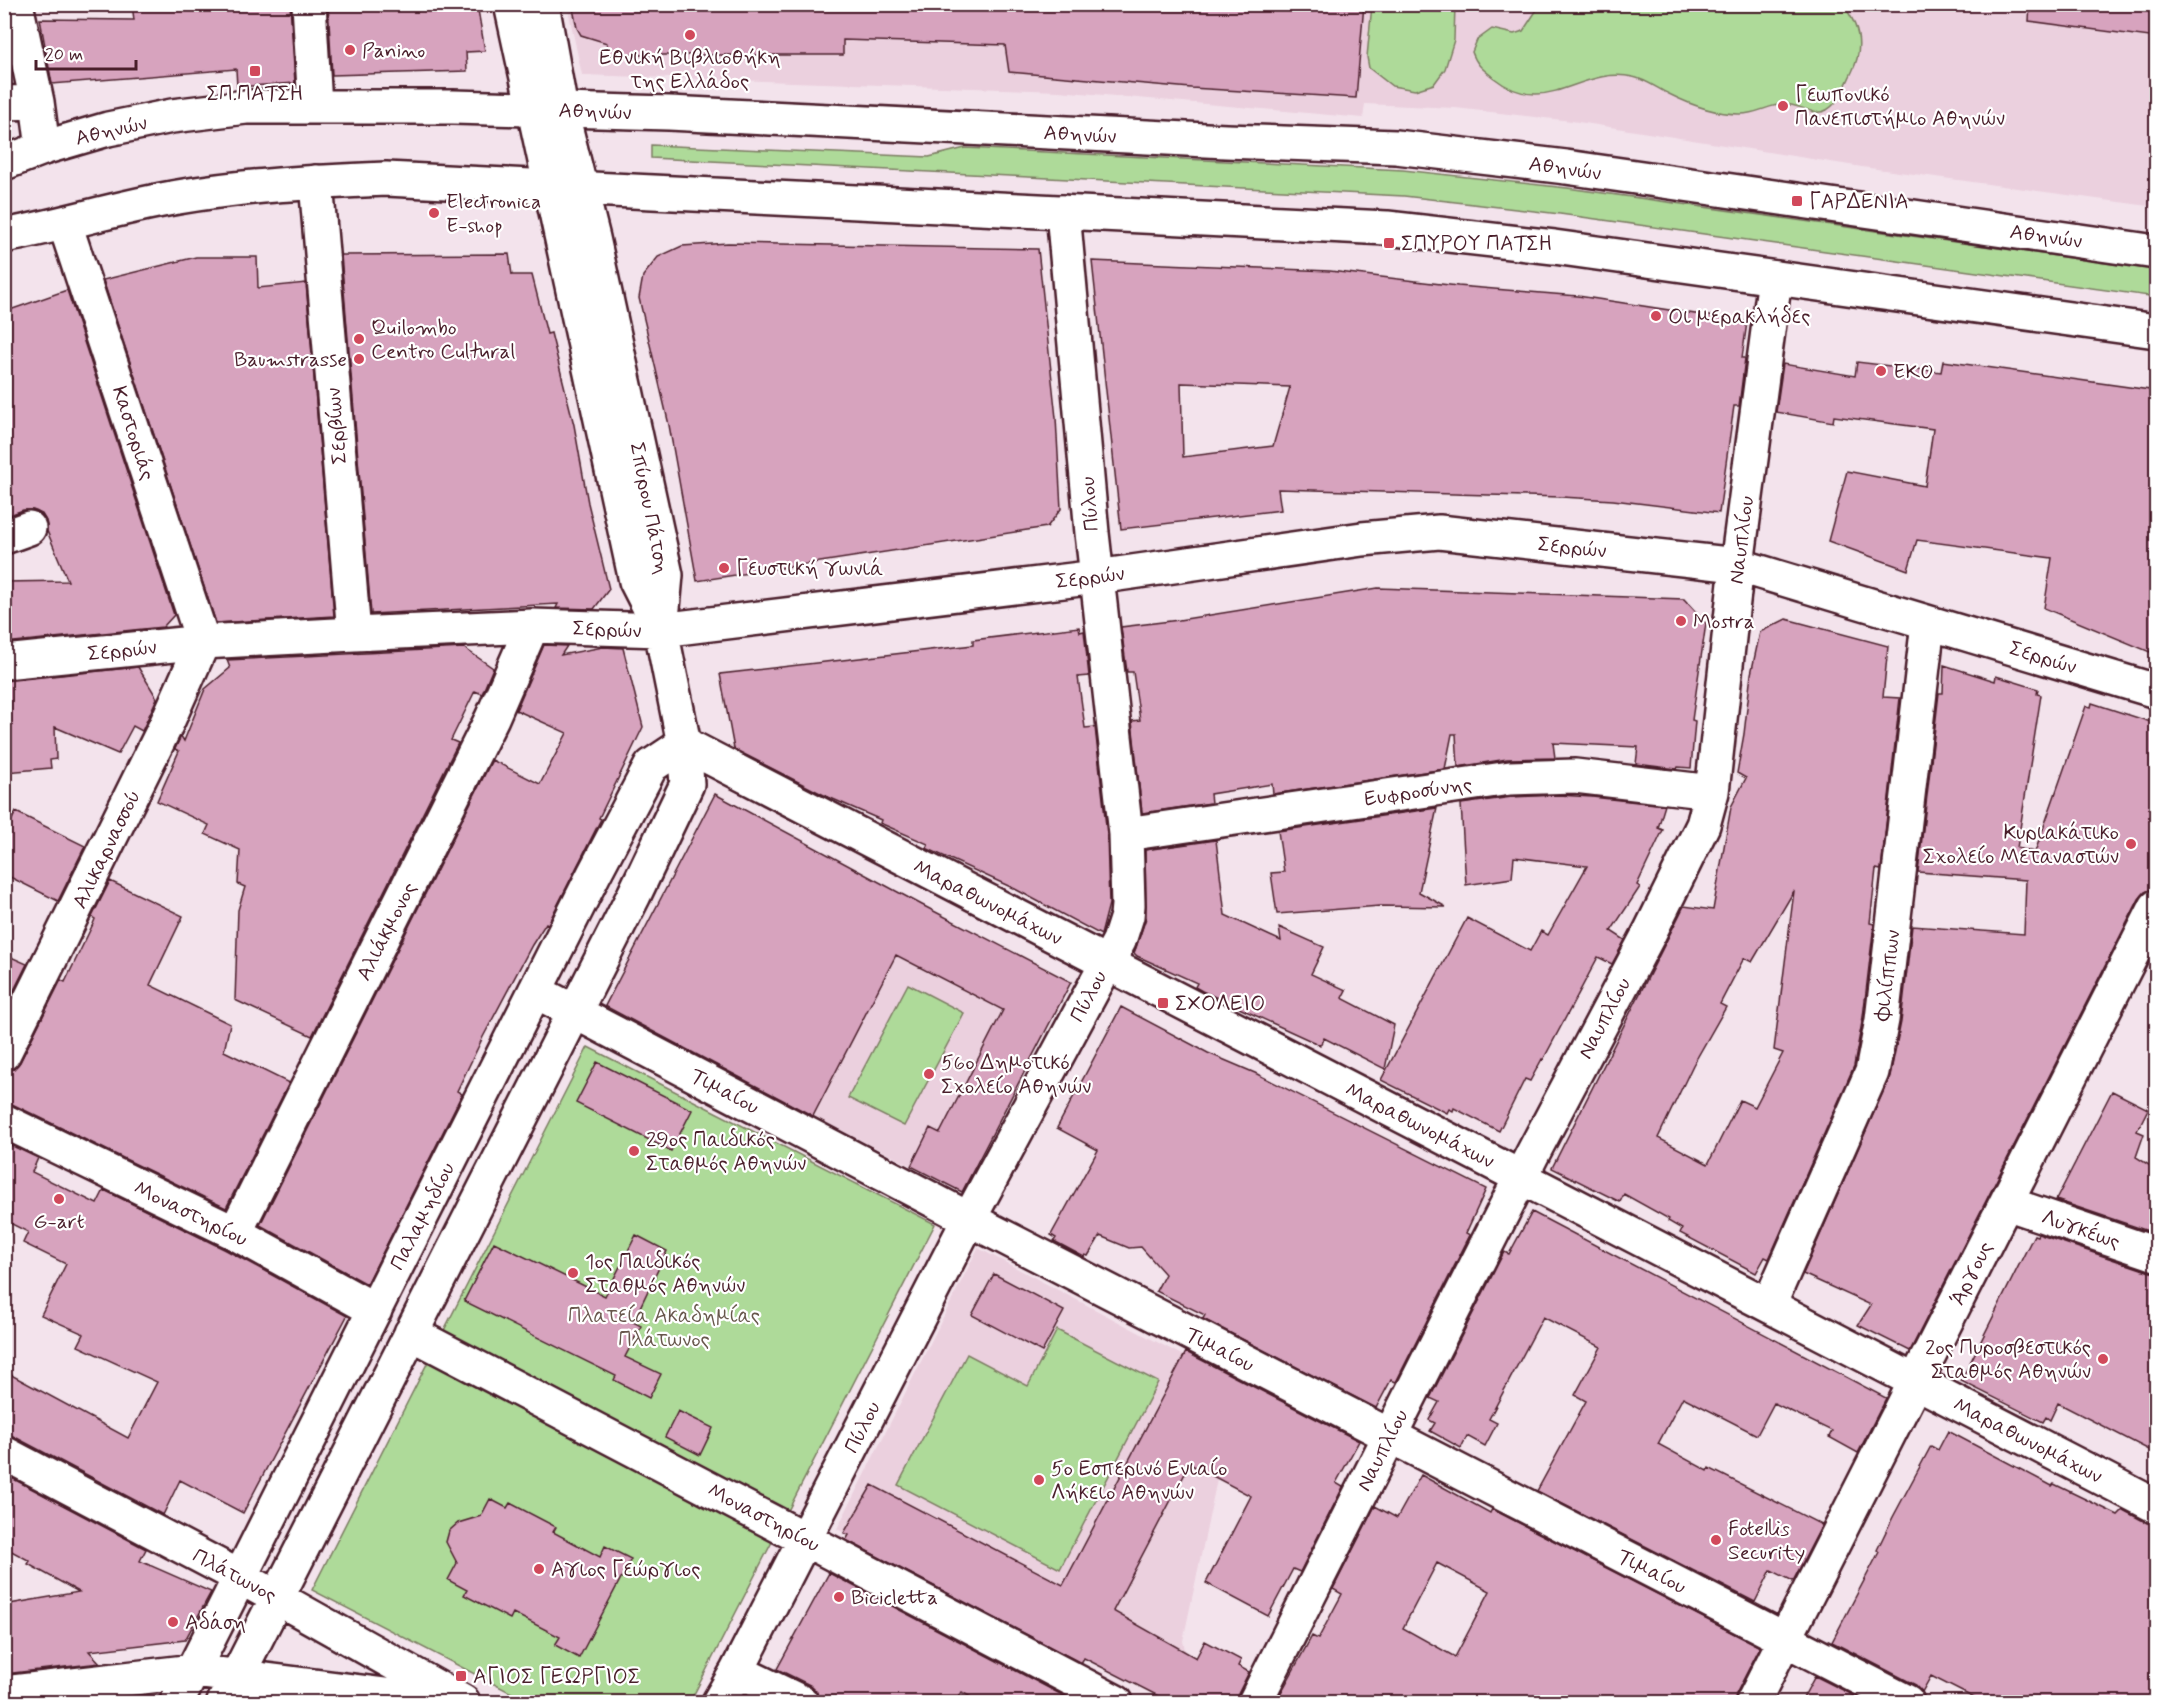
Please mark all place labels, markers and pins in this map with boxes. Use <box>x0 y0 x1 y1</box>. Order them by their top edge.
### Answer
marker: Εθνική Βιβλιοθήκη της Ελλάδος <box>683 28 697 42</box>
place label: Panino <box>362 37 425 65</box>
marker: Panino <box>343 43 357 57</box>
place label: Εθνική Βιβλιοθήκη της Ελλάδος <box>599 44 781 96</box>
marker: ΣΠ.ΠΑΤΣΗ <box>248 64 262 78</box>
place label: ΣΠ.ΠΑΤΣΗ <box>207 80 303 108</box>
place label: Γεωπονικό Πανεπιστήμιο Αθηνών <box>1795 81 2005 133</box>
marker: Γεωπονικό Πανεπιστήμιο Αθηνών <box>1776 99 1790 113</box>
place label: Electronica E-shop <box>446 188 541 240</box>
place label: ΓΑΡΔΕΝΙΑ <box>1809 188 1909 216</box>
marker: ΓΑΡΔΕΝΙΑ <box>1790 194 1804 208</box>
marker: Electronica E-shop <box>427 206 441 220</box>
place label: ΣΠΥΡΟΥ ΠΑΤΣΗ <box>1401 230 1553 258</box>
marker: ΣΠΥΡΟΥ ΠΑΤΣΗ <box>1382 236 1396 250</box>
place label: Οι μερακλήδες <box>1668 303 1810 331</box>
marker: Οι μερακλήδες <box>1649 309 1663 323</box>
place label: Quilombo Centro Cultural <box>371 314 515 366</box>
marker: Quilombo Centro Cultural <box>352 332 366 346</box>
place label: Baumstrasse <box>234 346 347 374</box>
marker: Baumstrasse <box>352 352 366 366</box>
place label: EKO <box>1893 358 1934 386</box>
marker: EKO <box>1874 364 1888 378</box>
place label: Γευστική γωνιά <box>736 555 883 583</box>
marker: Γευστική γωνιά <box>717 561 731 575</box>
place label: Mostra <box>1693 608 1755 636</box>
marker: Mostra <box>1674 614 1688 628</box>
place label: Κυριακάτικο Σχολείο Μεταναστών <box>1923 819 2119 871</box>
marker: Κυριακάτικο Σχολείο Μεταναστών <box>2124 837 2138 851</box>
place label: ΣΧΟΛΕΙΟ <box>1175 990 1265 1018</box>
marker: ΣΧΟΛΕΙΟ <box>1156 996 1170 1010</box>
place label: 56ο Δημοτικό Σχολείο Αθηνών <box>941 1049 1091 1101</box>
marker: 56ο Δημοτικό Σχολείο Αθηνών <box>922 1067 936 1081</box>
place label: 29ος Παιδικός Σταθμός Αθηνών <box>646 1126 806 1178</box>
marker: 29ος Παιδικός Σταθμός Αθηνών <box>627 1144 641 1158</box>
marker: G-art <box>52 1192 66 1206</box>
place label: G-art <box>34 1208 85 1236</box>
place label: 1ος Παιδικός Σταθμός Αθηνών <box>585 1248 745 1300</box>
marker: 1ος Παιδικός Σταθμός Αθηνών <box>566 1266 580 1280</box>
place label: 2ος Πυροσβεστικός Σταθμός Αθηνών <box>1925 1334 2091 1386</box>
marker: 2ος Πυροσβεστικός Σταθμός Αθηνών <box>2096 1352 2110 1366</box>
place label: 5ο Εσπερινό Ενιαίο Λήκειο Αθηνών <box>1051 1455 1227 1507</box>
marker: 5ο Εσπερινό Ενιαίο Λήκειο Αθηνών <box>1032 1473 1046 1487</box>
place label: Fotellis Security <box>1728 1515 1805 1567</box>
marker: Fotellis Security <box>1709 1533 1723 1547</box>
place label: Αγιος Γεώργιος <box>551 1556 700 1584</box>
marker: Αγιος Γεώργιος <box>532 1562 546 1576</box>
place label: Bicicletta <box>851 1584 938 1612</box>
marker: Bicicletta <box>832 1590 846 1604</box>
place label: Αδάση <box>185 1609 246 1637</box>
marker: Αδάση <box>166 1615 180 1629</box>
place label: ΑΓΙΟΣ ΓΕΩΡΓΙΟΣ <box>473 1663 640 1691</box>
marker: ΑΓΙΟΣ ΓΕΩΡΓΙΟΣ <box>454 1669 468 1683</box>

